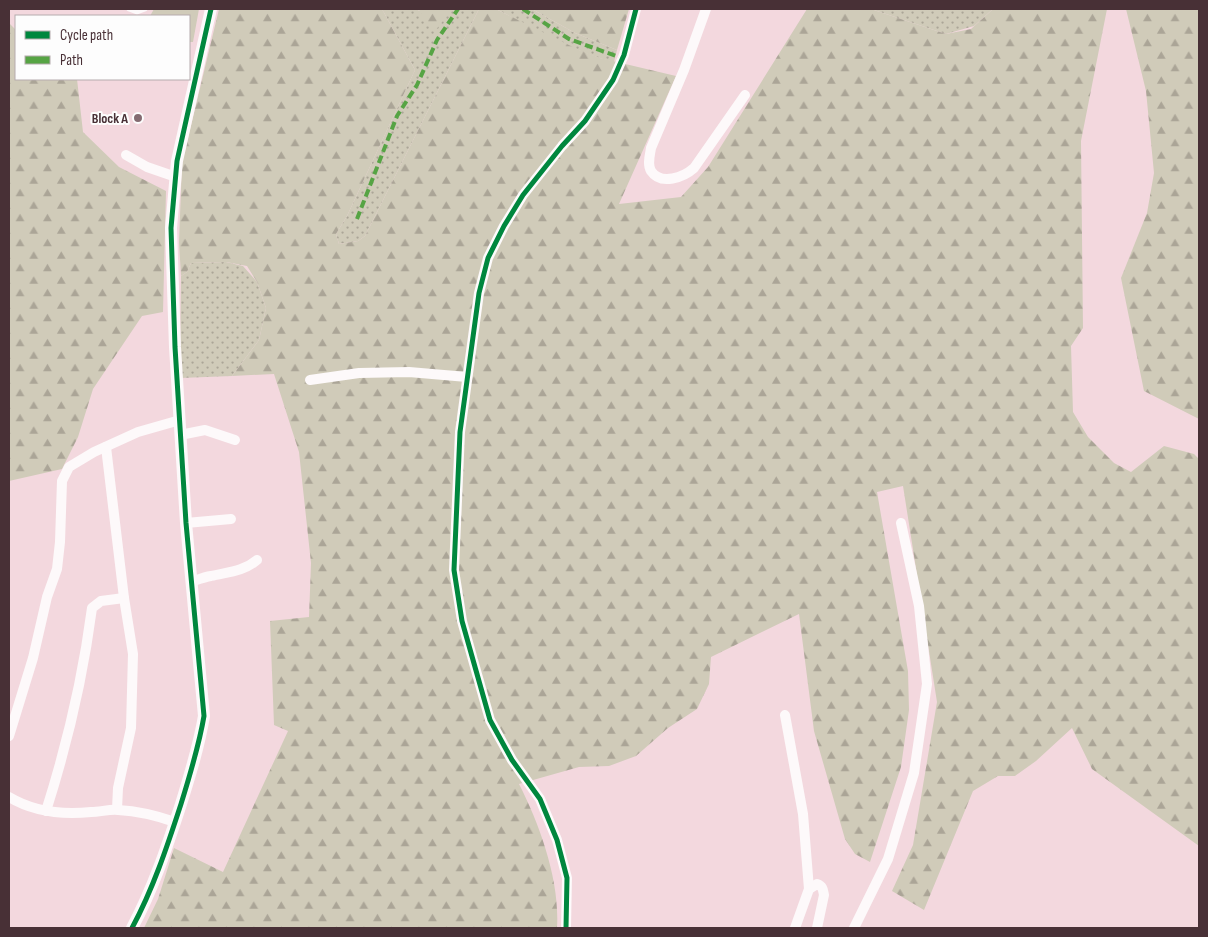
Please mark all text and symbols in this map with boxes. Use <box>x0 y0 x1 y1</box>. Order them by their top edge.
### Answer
legend <box>15 15 190 80</box>
text: Cycle path <box>60 26 113 45</box>
text: Path <box>60 51 83 70</box>
place label: Block A <box>92 110 128 127</box>
marker: Block A <box>132 112 144 124</box>

